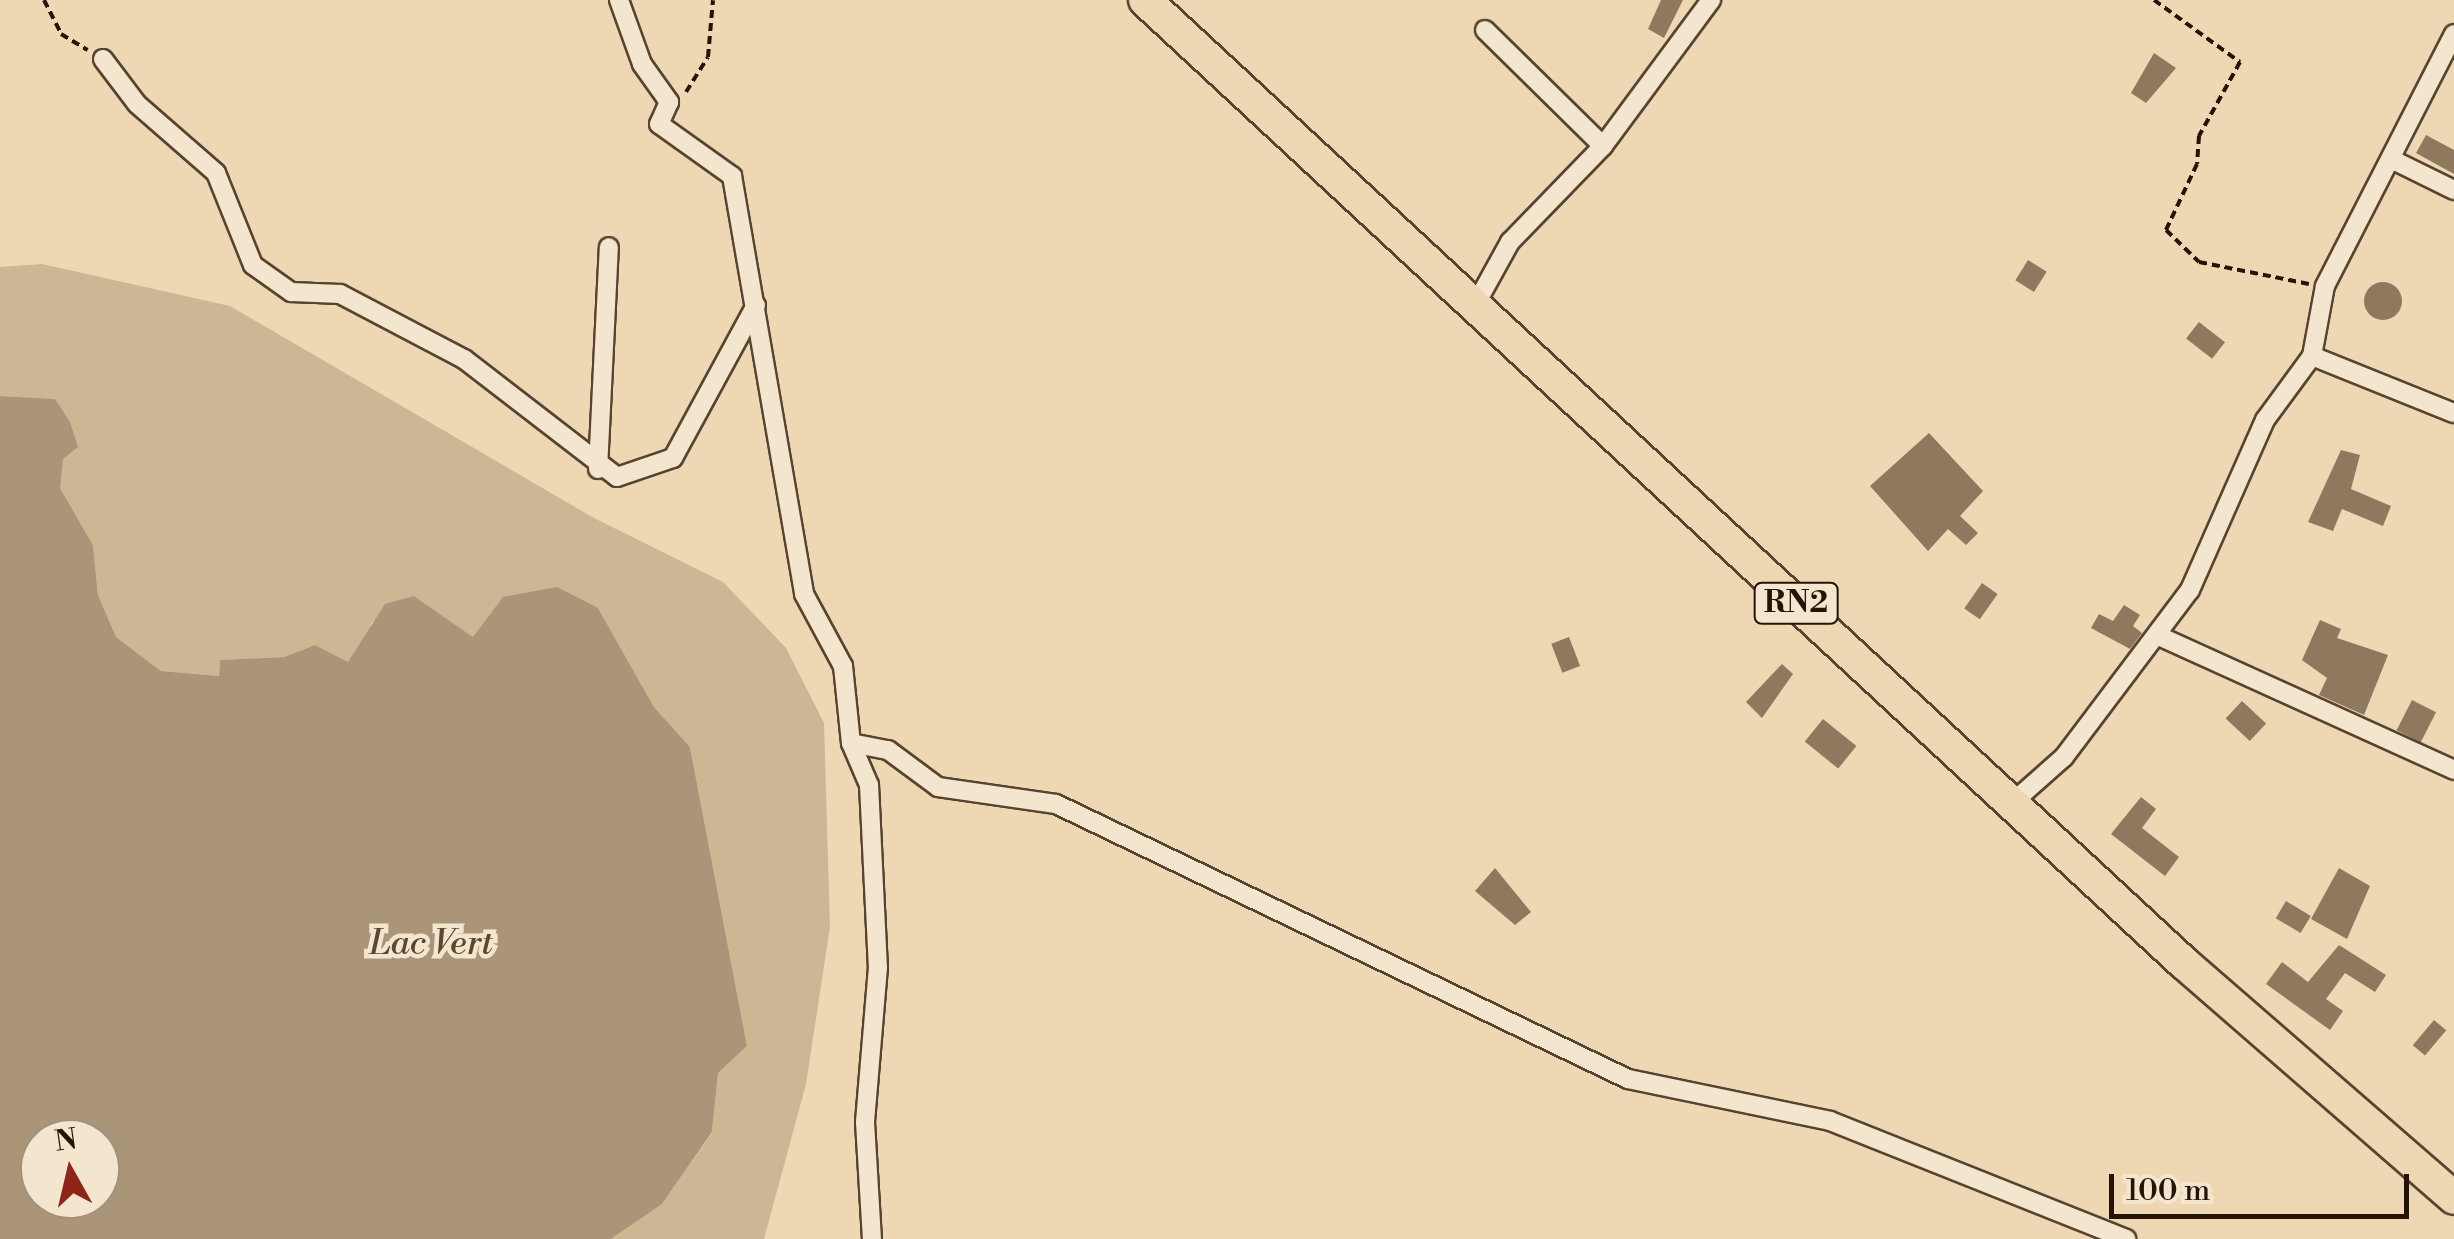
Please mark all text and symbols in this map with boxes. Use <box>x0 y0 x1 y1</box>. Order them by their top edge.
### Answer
road number: RN2 <box>1754 578 1838 628</box>
water label: Lac Vert <box>369 923 493 965</box>
north arrow <box>20 1119 120 1219</box>
text: N <box>53 1122 79 1160</box>
scale bar <box>2114 1154 2414 1216</box>
text: 100 m <box>2126 1172 2210 1210</box>

